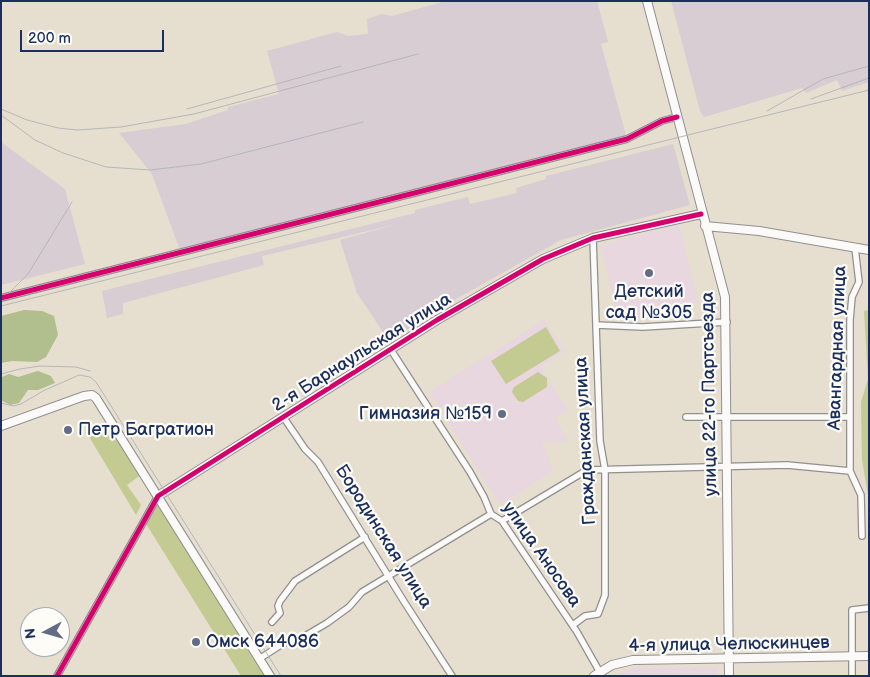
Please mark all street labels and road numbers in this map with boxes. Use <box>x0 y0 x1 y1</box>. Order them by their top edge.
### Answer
street label: Авангардная улица <box>824 265 852 431</box>
street label: 2-я Барнаульская улица <box>269 289 455 417</box>
street label: улица 22-го Партсъезда <box>697 292 723 496</box>
street label: Гражданская улица <box>571 356 601 526</box>
street label: Бородинская улица <box>330 461 436 613</box>
street label: улица Аносова <box>497 498 585 612</box>
street label: 4-я улица Челюскинцев <box>628 632 830 658</box>

